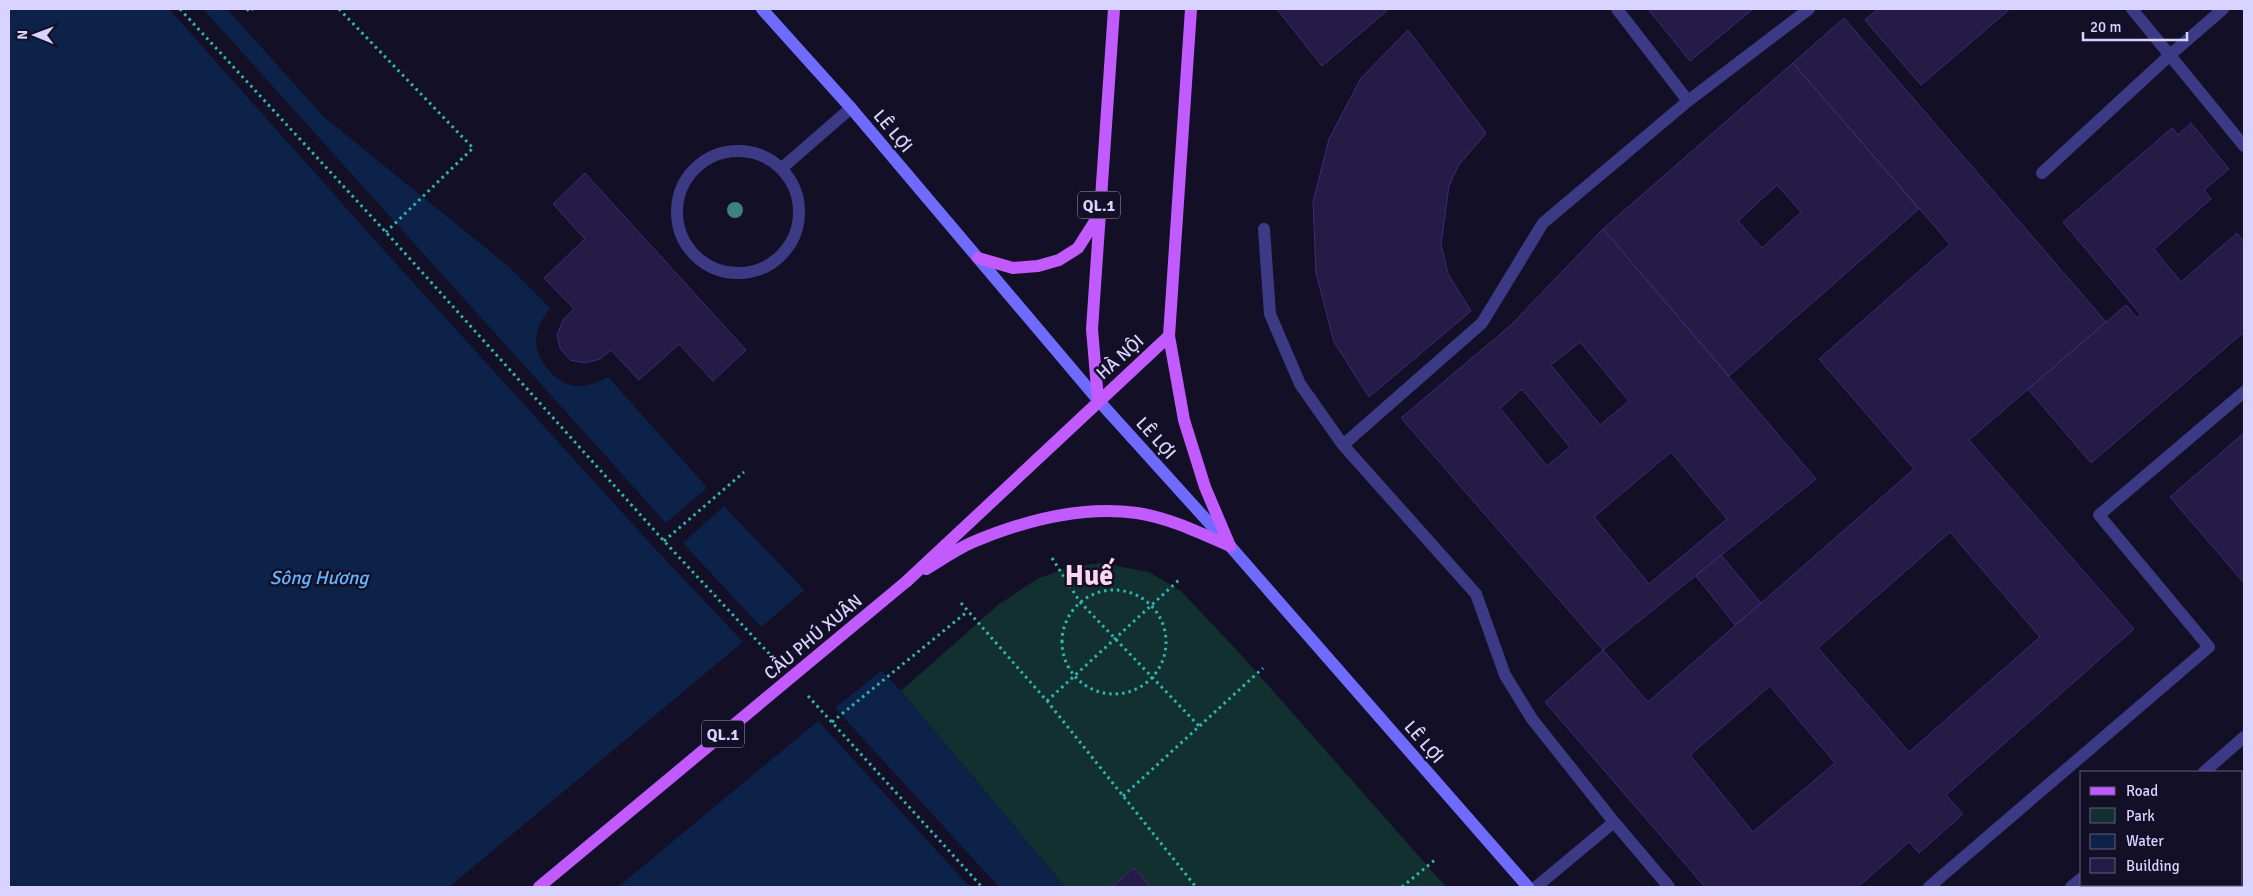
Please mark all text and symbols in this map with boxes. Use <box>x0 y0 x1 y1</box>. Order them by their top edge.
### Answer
north arrow <box>10 10 60 60</box>
scale bar <box>2083 10 2187 42</box>
text: 20 m <box>2090 18 2121 36</box>
text: N <box>14 30 31 40</box>
street label: LÊ LỢI <box>869 105 917 157</box>
road number: QL.1 <box>1078 192 1120 218</box>
street label: HÀ NỘI <box>1092 330 1148 384</box>
street label: LÊ LỢI <box>1131 412 1181 464</box>
district label: Huế <box>1065 557 1115 593</box>
water label: Sông Hương <box>270 566 370 590</box>
street label: CẦU PHÚ XUÂN <box>758 587 867 684</box>
street label: LÊ LỢI <box>1399 716 1449 768</box>
road number: QL.1 <box>702 721 744 748</box>
legend <box>2080 771 2243 886</box>
text: Road <box>2126 782 2158 800</box>
text: Park <box>2126 807 2155 825</box>
text: Water <box>2126 832 2164 850</box>
text: Building <box>2126 857 2180 875</box>

